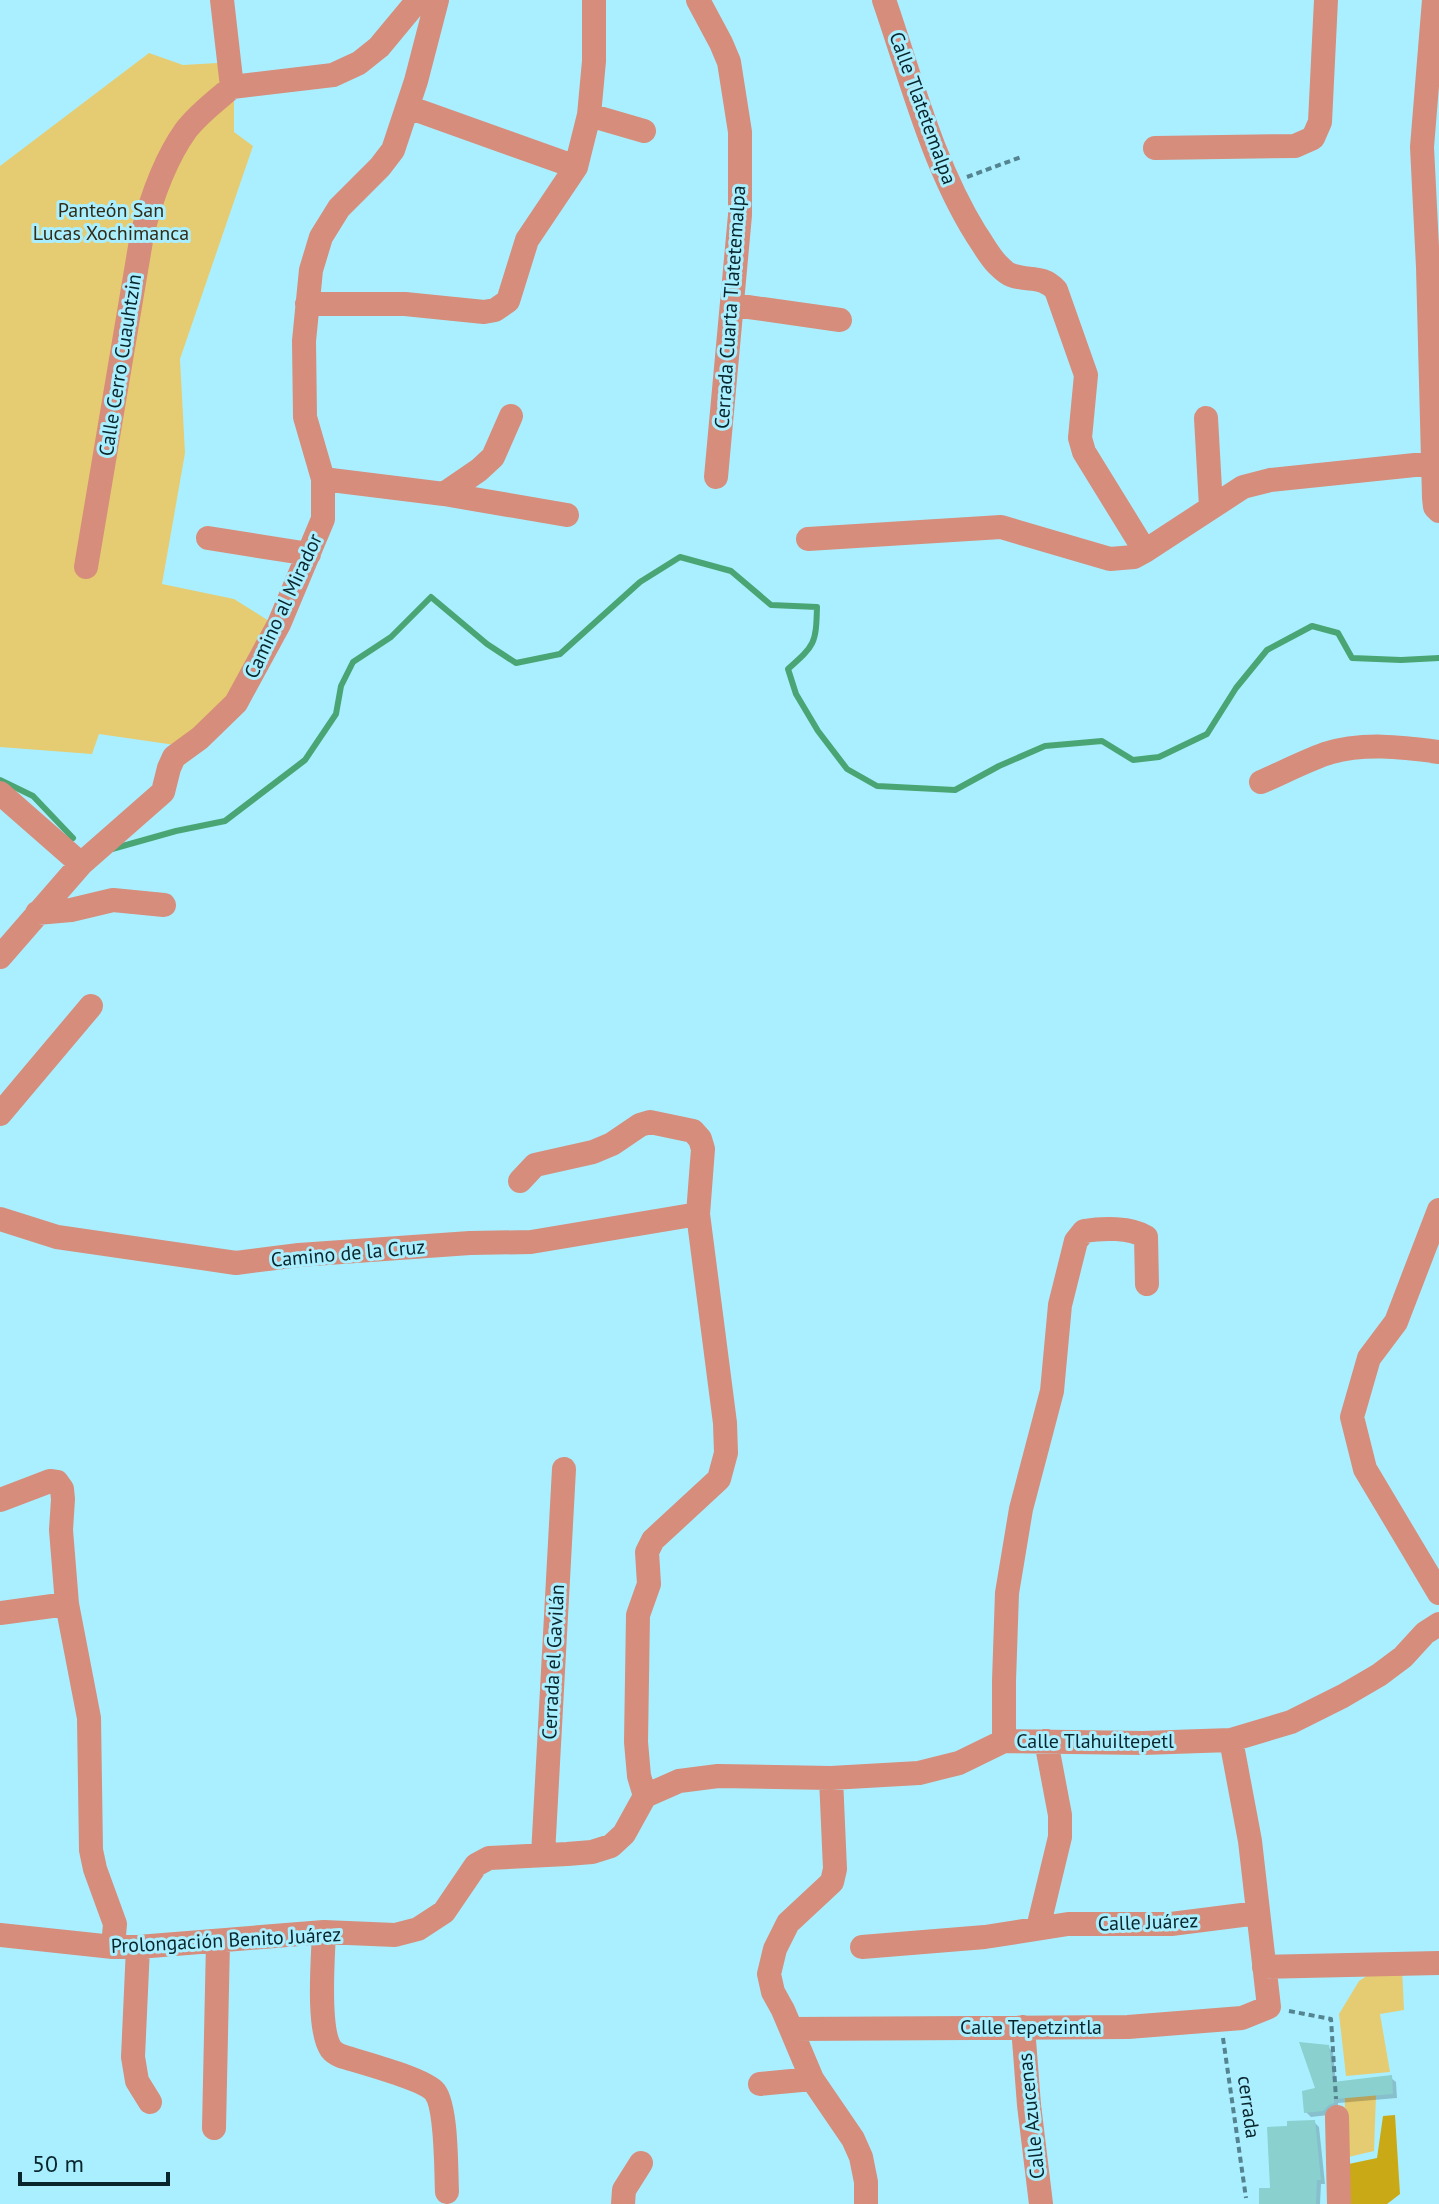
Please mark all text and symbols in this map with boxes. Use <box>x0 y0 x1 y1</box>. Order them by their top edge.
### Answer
street label: Calle Tlatetemalpa <box>883 28 963 188</box>
street label: Cerrada Cuarta Tlatetemalpa <box>709 184 751 430</box>
park label: Panteón San Lucas Xochimanca <box>33 197 189 246</box>
street label: Calle Cerro Cuauhtzin <box>93 272 147 458</box>
street label: Camino al Mirador <box>238 529 328 683</box>
street label: Camino de la Cruz <box>270 1233 426 1273</box>
street label: Cerrada el Gavilán <box>536 1584 570 1740</box>
street label: Calle Tlahuiltepetl <box>1016 1728 1174 1754</box>
street label: Calle Juárez <box>1097 1907 1199 1937</box>
street label: Prolongación Benito Juárez <box>110 1921 342 1959</box>
street label: Calle Tepetzintla <box>960 2014 1102 2040</box>
street label: Calle Azucenas <box>1011 2052 1051 2180</box>
street label: cerrada <box>1232 2074 1266 2140</box>
scale bar <box>20 2136 168 2186</box>
text: 50 m <box>32 2148 84 2179</box>

